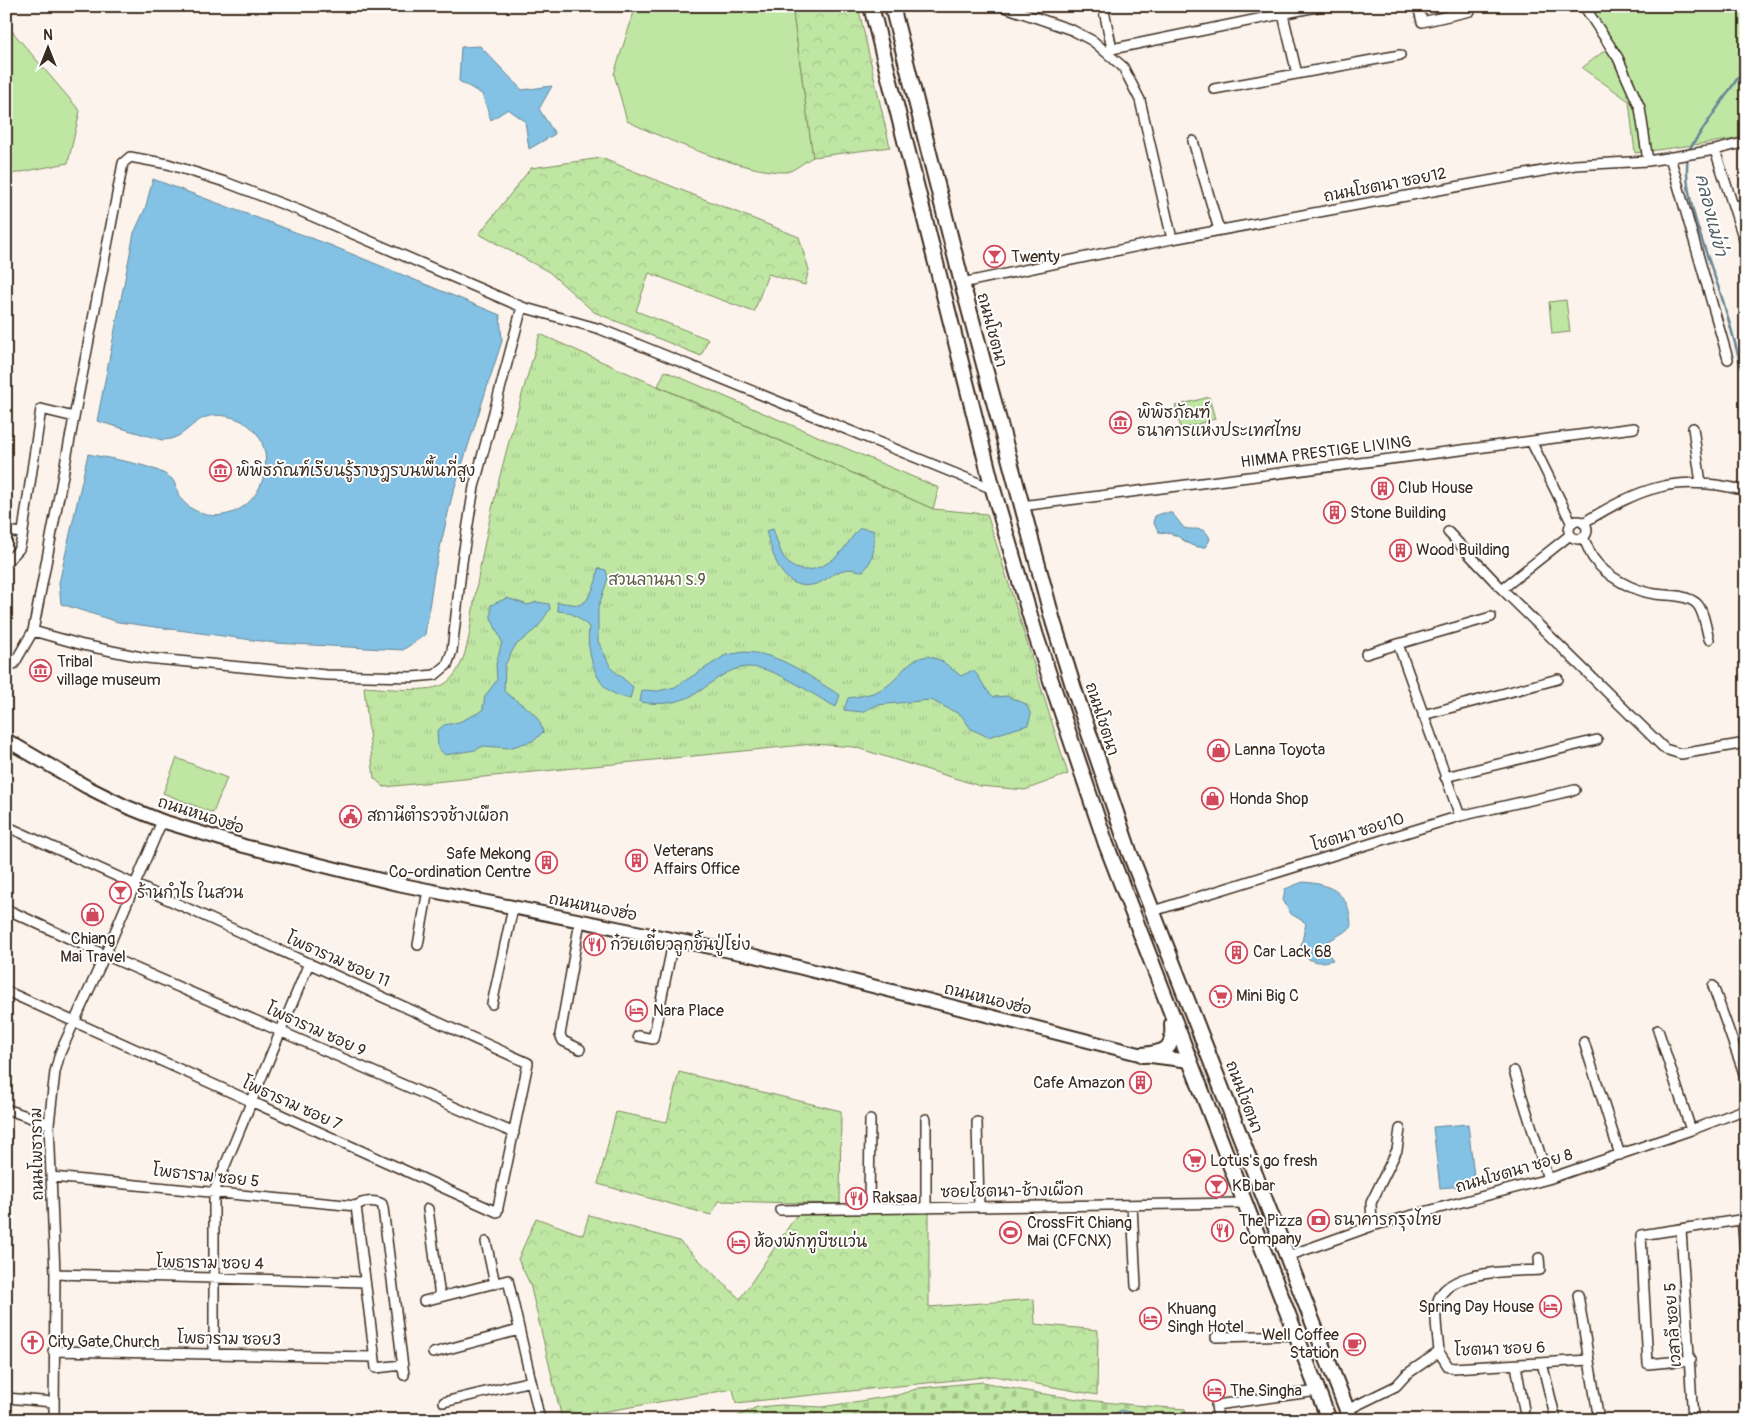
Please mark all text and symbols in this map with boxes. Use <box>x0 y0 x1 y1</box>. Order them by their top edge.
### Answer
north arrow <box>22 22 72 72</box>
text: N <box>43 27 53 44</box>
street label: ถนนโชตนา ซอย12 <box>1322 161 1448 207</box>
water label: คลองแม่ข่า <box>1690 171 1734 260</box>
bar icon: Twenty <box>983 245 1007 269</box>
place label: Twenty <box>1011 247 1060 267</box>
street label: ถนนโชตนา <box>972 290 1013 369</box>
place label: พิพิธภัณฑ์ ธนาคารแห่งประเทศไทย <box>1137 401 1302 441</box>
museum icon: พิพิธภัณฑ์ ธนาคารแห่งประเทศไทย <box>1109 410 1133 434</box>
street label: HIMMA PRESTIGE LIVING <box>1239 432 1413 472</box>
place label: พิพิธภัณฑ์เรียนรู้ราษฎรบนพื้นที่สูง <box>236 455 475 483</box>
museum icon: พิพิธภัณฑ์เรียนรู้ราษฎรบนพื้นที่สูง <box>208 459 232 483</box>
building icon: Club House <box>1370 476 1394 500</box>
place label: Club House <box>1398 478 1473 498</box>
building icon: Stone Building <box>1322 501 1346 525</box>
place label: Stone Building <box>1350 503 1446 523</box>
building icon: Wood Building <box>1388 538 1412 562</box>
place label: Wood Building <box>1416 540 1510 560</box>
park label: สวนลานนา ร.9 <box>608 570 706 590</box>
place label: Tribal village museum <box>56 652 161 690</box>
museum icon: Tribal village museum <box>29 659 53 683</box>
street label: ถนนโชตนา <box>1081 679 1125 758</box>
shop icon: Lanna Toyota <box>1206 738 1230 762</box>
place label: Lanna Toyota <box>1234 740 1325 760</box>
shop icon: Honda Shop <box>1201 787 1225 811</box>
place label: Honda Shop <box>1229 789 1309 809</box>
street label: ถนนหนองฮ่อ <box>155 790 247 838</box>
public building icon: สถานีตำรวจช้างเผือก <box>339 804 363 828</box>
place label: สถานีตำรวจช้างเผือก <box>367 804 509 826</box>
street label: โชตนา ซอย10 <box>1309 807 1407 856</box>
place label: Veterans Affairs Office <box>653 841 740 879</box>
place label: Safe Mekong Co-ordination Centre <box>389 844 531 882</box>
building icon: Veterans Affairs Office <box>625 848 649 872</box>
building icon: Safe Mekong Co-ordination Centre <box>535 851 559 875</box>
bar icon: ร้านกำไร ในสวน <box>109 881 133 905</box>
place label: ร้านกำไร ในสวน <box>137 881 244 903</box>
street label: ถนนหนองฮ่อ <box>547 887 639 925</box>
shop icon: Chiang Mai Travel <box>81 903 105 927</box>
street label: โพธาราม ซอย 11 <box>283 926 394 992</box>
place label: ก๋วยเตี๋ยวลูกชิ้นปู่โย่ง <box>610 928 750 957</box>
place label: Chiang Mai Travel <box>60 929 126 967</box>
restaurant icon: ก๋วยเตี๋ยวลูกชิ้นปู่โย่ง <box>582 933 606 957</box>
building icon: Car Lack 68 <box>1225 940 1249 964</box>
place label: Car Lack 68 <box>1253 942 1332 962</box>
street label: ถนนหนองฮ่อ <box>942 977 1034 1020</box>
supermarket icon: Mini Big C <box>1208 984 1232 1008</box>
place label: Mini Big C <box>1236 986 1299 1006</box>
street label: โพธาราม ซอย 9 <box>263 997 370 1061</box>
hotel icon: Nara Place <box>625 999 649 1023</box>
place label: Nara Place <box>653 1001 724 1021</box>
street label: ถนนโชตนา <box>1221 1057 1269 1136</box>
street label: โพธาราม ซอย 7 <box>239 1071 346 1135</box>
building icon: Cafe Amazon <box>1129 1071 1153 1095</box>
place label: Cafe Amazon <box>1033 1073 1125 1093</box>
street label: ถนนโพธาราม <box>24 1107 48 1201</box>
street label: ถนนโชตนา ซอย 8 <box>1453 1143 1575 1197</box>
supermarket icon: Lotus's go fresh <box>1182 1149 1206 1173</box>
place label: Lotus's go fresh <box>1210 1151 1318 1171</box>
street label: โพธาราม ซอย 5 <box>152 1158 261 1192</box>
bar icon: KB bar <box>1204 1174 1228 1198</box>
place label: KB bar <box>1232 1176 1275 1196</box>
street label: ซอยโชตนา-ช้างเผือก <box>940 1178 1084 1202</box>
restaurant icon: Raksaa <box>844 1186 868 1210</box>
place label: Raksaa <box>872 1188 917 1208</box>
bank icon: ธนาคารกรุงไทย <box>1306 1208 1330 1232</box>
place label: ธนาคารกรุงไทย <box>1334 1208 1442 1232</box>
place label: The Pizza Company <box>1239 1211 1303 1249</box>
place label: CrossFit Chiang Mai (CFCNX) <box>1027 1213 1132 1251</box>
restaurant icon: The Pizza Company <box>1211 1218 1235 1242</box>
sports icon: CrossFit Chiang Mai (CFCNX) <box>999 1220 1023 1244</box>
hotel icon: ห้องพักทูบีซแว่น <box>726 1230 750 1254</box>
place label: ห้องพักทูบีซแว่น <box>754 1230 868 1254</box>
street label: โพธาราม ซอย 4 <box>156 1250 264 1274</box>
street label: เวสาลี ซอย 5 <box>1659 1282 1686 1368</box>
hotel icon: Spring Day House <box>1538 1295 1562 1319</box>
place label: Spring Day House <box>1419 1297 1534 1317</box>
place label: Khuang Singh Hotel <box>1167 1299 1244 1337</box>
hotel icon: Khuang Singh Hotel <box>1139 1306 1163 1330</box>
place label: Well Coffee Station <box>1262 1325 1339 1363</box>
street label: โพธาราม ซอย3 <box>177 1326 281 1350</box>
church icon: City Gate Church <box>20 1330 44 1354</box>
place label: City Gate Church <box>48 1332 160 1352</box>
cafe icon: Well Coffee Station <box>1343 1332 1367 1356</box>
street label: โชตนา ซอย 6 <box>1454 1335 1546 1361</box>
hotel icon: The Singha <box>1202 1379 1226 1403</box>
place label: The Singha <box>1230 1381 1302 1401</box>

